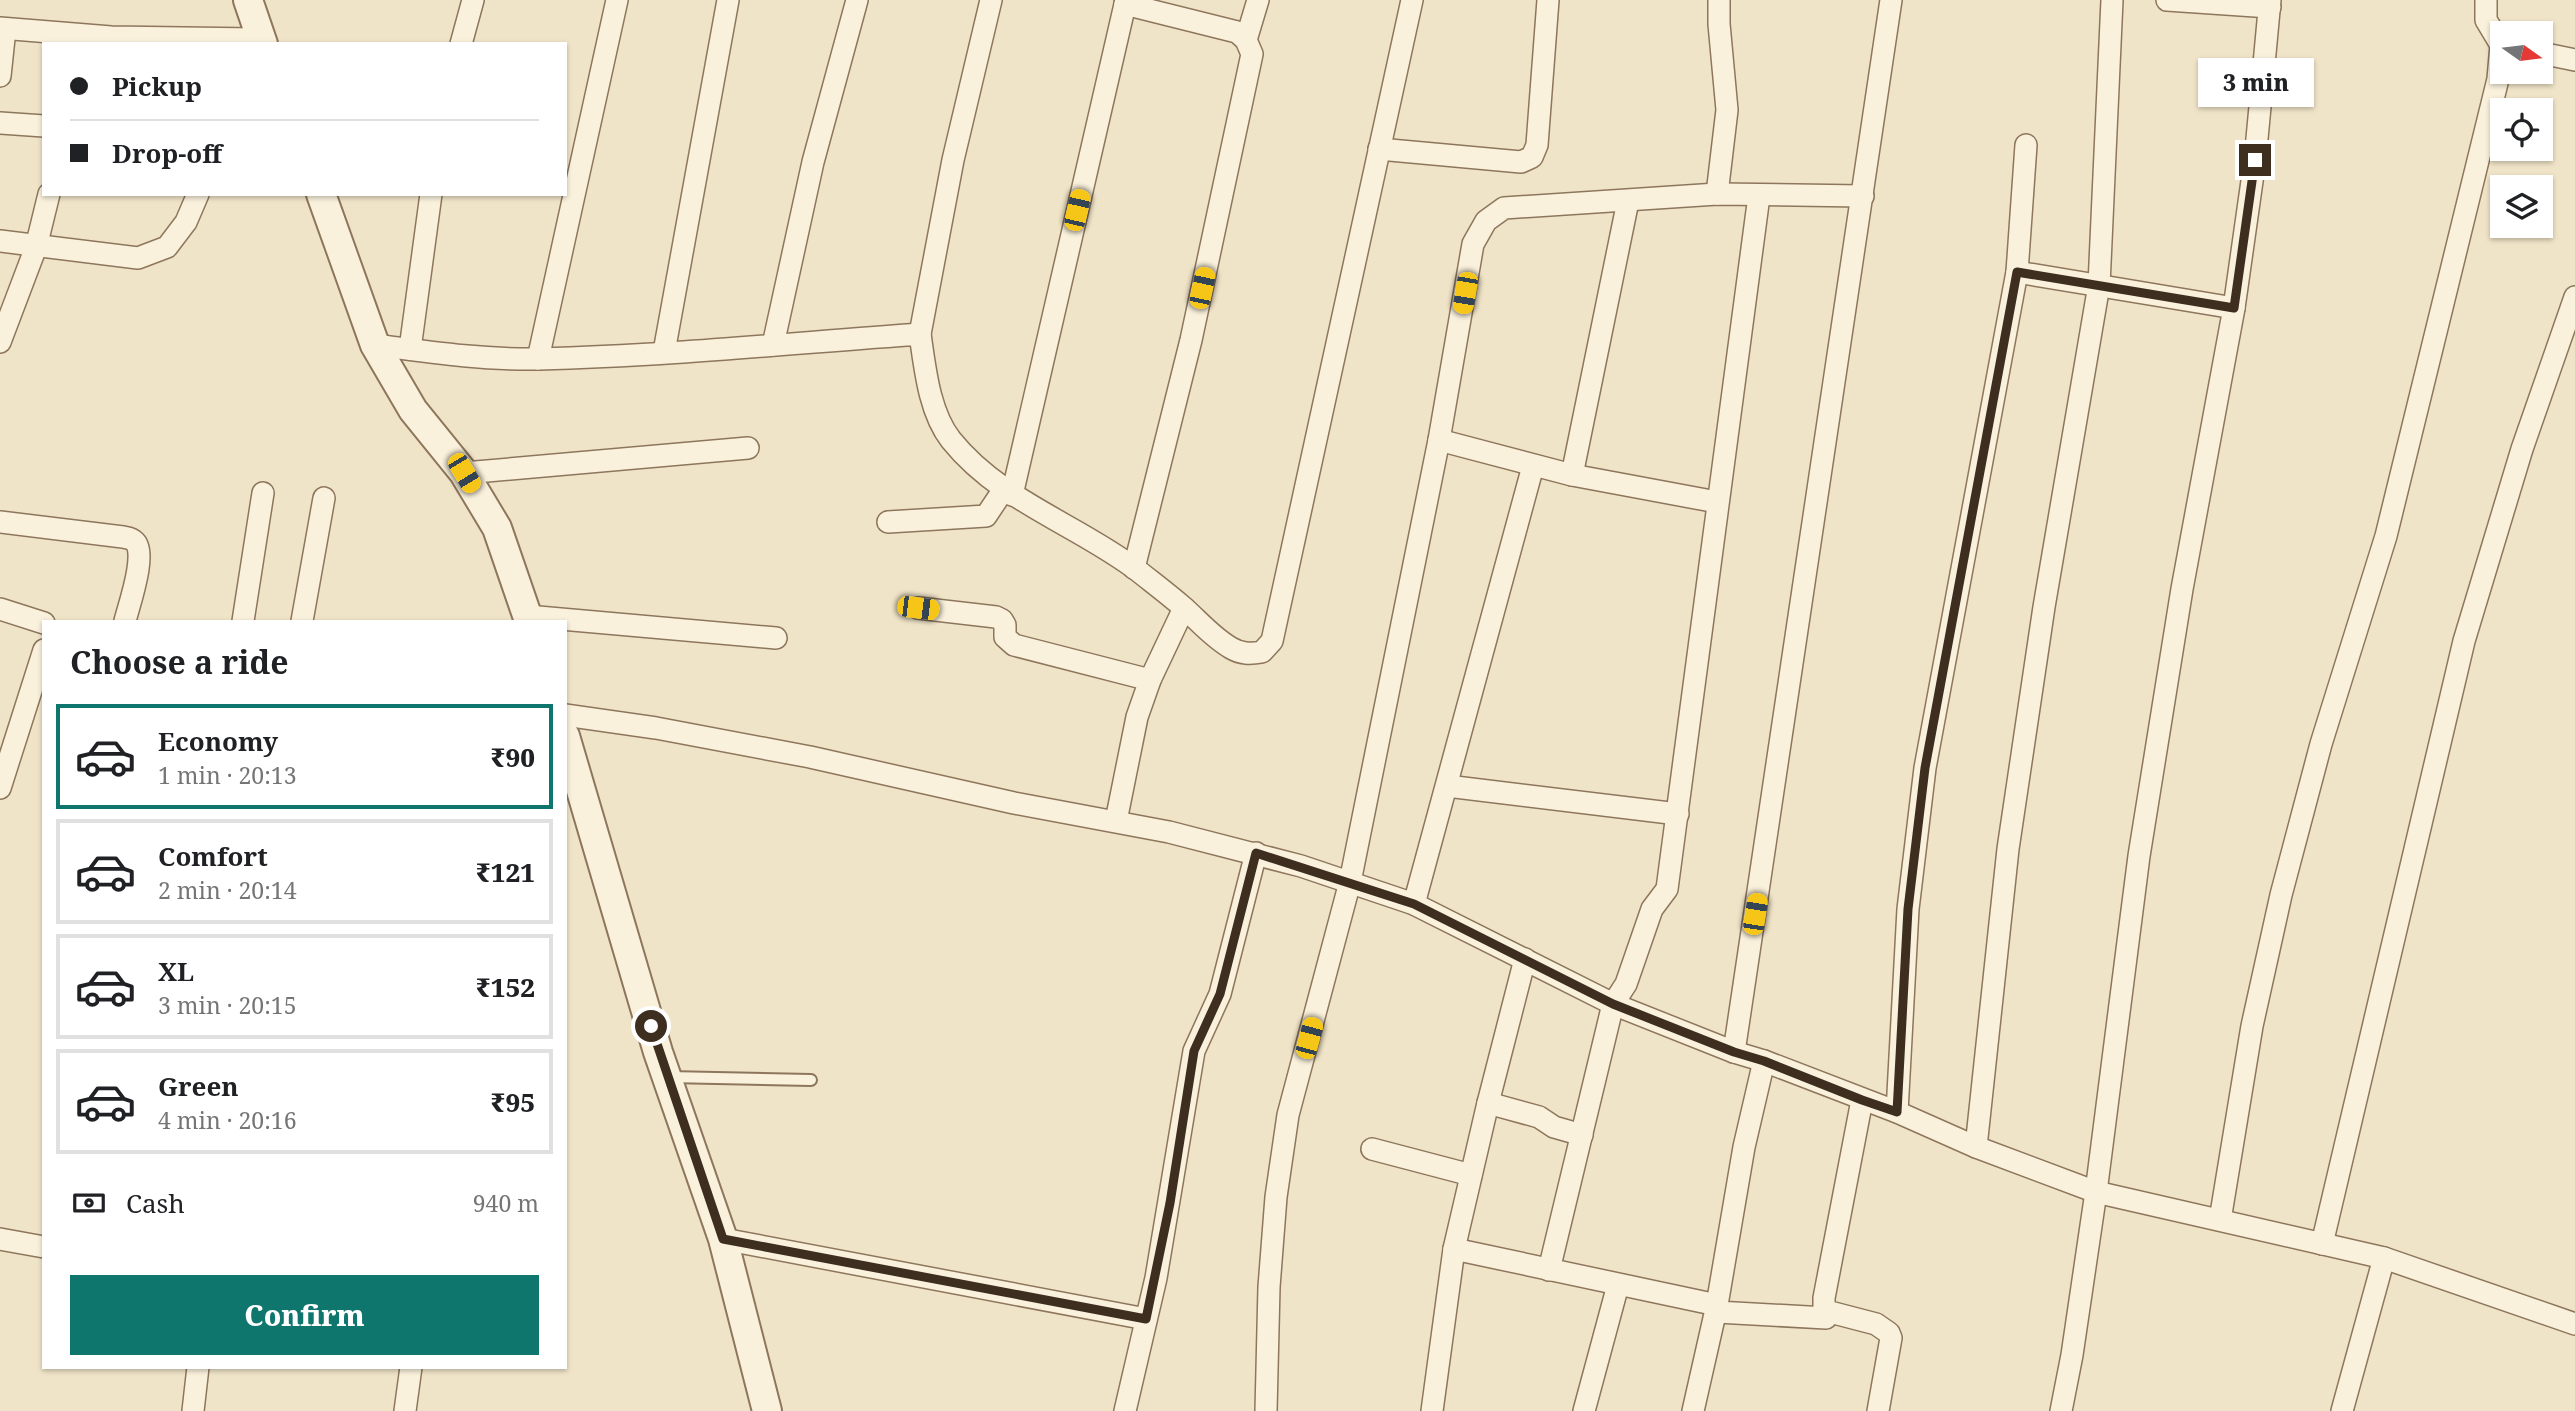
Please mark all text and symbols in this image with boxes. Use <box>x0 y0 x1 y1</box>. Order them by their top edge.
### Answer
north arrow <box>2490 21 2553 84</box>
map controls <box>2490 21 2553 238</box>
callout: 3 min <box>2197 58 2313 108</box>
text: 3 min <box>2223 66 2289 98</box>
text: Pickup <box>112 68 202 104</box>
button: locate <box>2490 98 2553 161</box>
text: Drop-off <box>112 135 222 171</box>
route end <box>2239 144 2271 176</box>
button: layers <box>2490 175 2553 238</box>
car <box>1063 187 1092 233</box>
car <box>1188 265 1217 311</box>
car <box>1452 270 1479 316</box>
car <box>445 450 484 496</box>
car <box>896 595 941 621</box>
text: Choose a ride <box>70 640 289 683</box>
text: Economy <box>158 723 278 759</box>
icon: car <box>74 725 137 788</box>
text: ₹90 <box>491 739 535 775</box>
text: 1 min · 20:13 <box>158 759 296 791</box>
text: Comfort <box>158 838 268 874</box>
icon: car <box>74 840 137 903</box>
text: ₹121 <box>476 854 535 890</box>
text: 2 min · 20:14 <box>158 874 296 906</box>
car <box>1742 892 1769 936</box>
text: XL <box>158 953 194 989</box>
icon: car <box>74 955 137 1018</box>
text: ₹152 <box>476 969 535 1005</box>
text: 3 min · 20:15 <box>158 989 296 1021</box>
route start <box>635 1010 667 1042</box>
car <box>1294 1015 1325 1061</box>
text: Green <box>158 1068 239 1104</box>
icon: car <box>74 1070 137 1133</box>
text: ₹95 <box>491 1084 535 1120</box>
text: 4 min · 20:16 <box>158 1104 296 1136</box>
icon: cash <box>70 1184 108 1222</box>
text: Cash <box>126 1185 185 1221</box>
text: 940 m <box>473 1187 539 1219</box>
button: Confirm <box>70 1275 539 1355</box>

